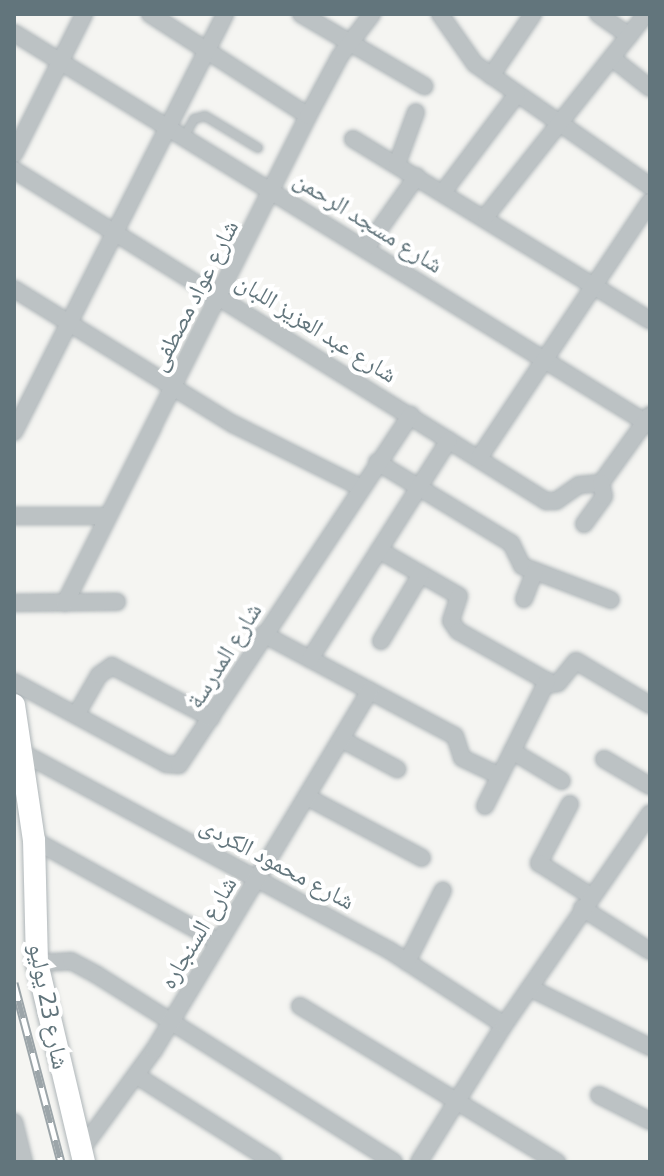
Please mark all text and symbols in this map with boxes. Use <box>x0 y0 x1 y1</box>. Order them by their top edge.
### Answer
street label: شارع مسجد الرحمن <box>289 164 449 278</box>
street label: شارع عواد مصطفى <box>143 215 243 375</box>
street label: شارع عبد العزيز اللبان <box>231 266 403 388</box>
street label: شارع المدرسة <box>179 597 267 713</box>
street label: شارع محمود الكردى <box>196 809 360 915</box>
street label: شارع السنجاره <box>152 871 242 993</box>
street label: شارع 23 يوليو <box>24 941 76 1071</box>

